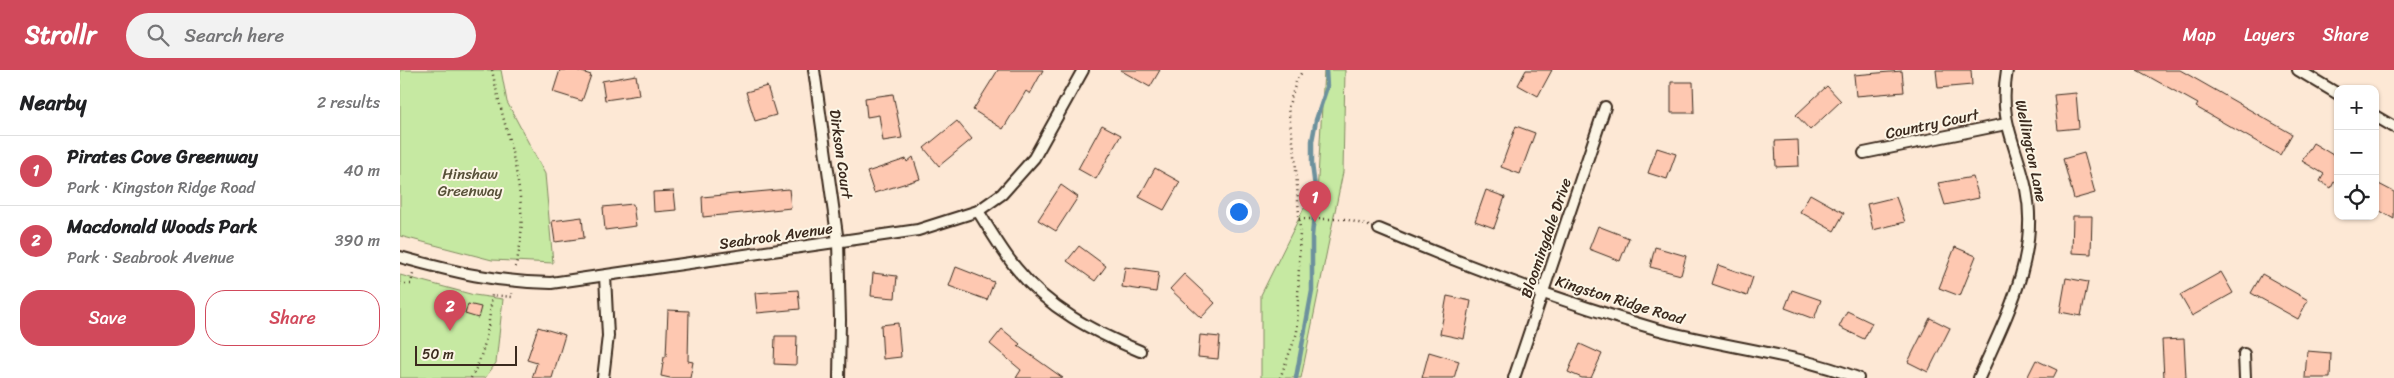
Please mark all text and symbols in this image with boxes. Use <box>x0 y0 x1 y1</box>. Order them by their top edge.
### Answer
search box <box>126 13 476 58</box>
text: Strollr <box>25 14 96 56</box>
text: Search here <box>184 19 284 52</box>
text: Map <box>2183 19 2216 51</box>
text: Layers <box>2244 19 2295 51</box>
text: Share <box>2323 19 2369 51</box>
icon: search <box>144 21 172 49</box>
text: Nearby <box>20 84 86 122</box>
map controls <box>2334 85 2379 220</box>
button: + <box>2334 85 2379 130</box>
text: 2 results <box>317 88 380 117</box>
street label: Wellington Lane <box>2007 97 2055 205</box>
street label: Country Court <box>1883 101 1982 147</box>
street label: Dirkson Court <box>822 108 860 201</box>
button: − <box>2334 130 2379 175</box>
text: Pirates Cove Greenway <box>67 140 258 173</box>
text: 1 <box>33 156 39 185</box>
text: 40 m <box>343 156 380 185</box>
park label: Hinshaw Greenway <box>438 161 503 204</box>
text: Park · Kingston Ridge Road <box>67 173 255 202</box>
street label: Bloomingdale Drive <box>1513 174 1579 302</box>
button: locate <box>2334 175 2379 220</box>
pin: 1 <box>1299 181 1331 222</box>
your location <box>1226 199 1252 225</box>
text: Macdonald Woods Park <box>67 210 258 243</box>
street label: Seabrook Avenue <box>718 215 835 257</box>
text: 2 <box>31 226 41 255</box>
text: 390 m <box>335 226 380 255</box>
text: Park · Seabrook Avenue <box>67 243 234 272</box>
street label: Kingston Ridge Road <box>1552 268 1689 332</box>
button: Save <box>20 290 195 346</box>
button: Share <box>205 290 380 346</box>
pin: 2 <box>434 290 466 331</box>
text: 50 m <box>422 342 454 367</box>
scale bar <box>415 343 518 366</box>

